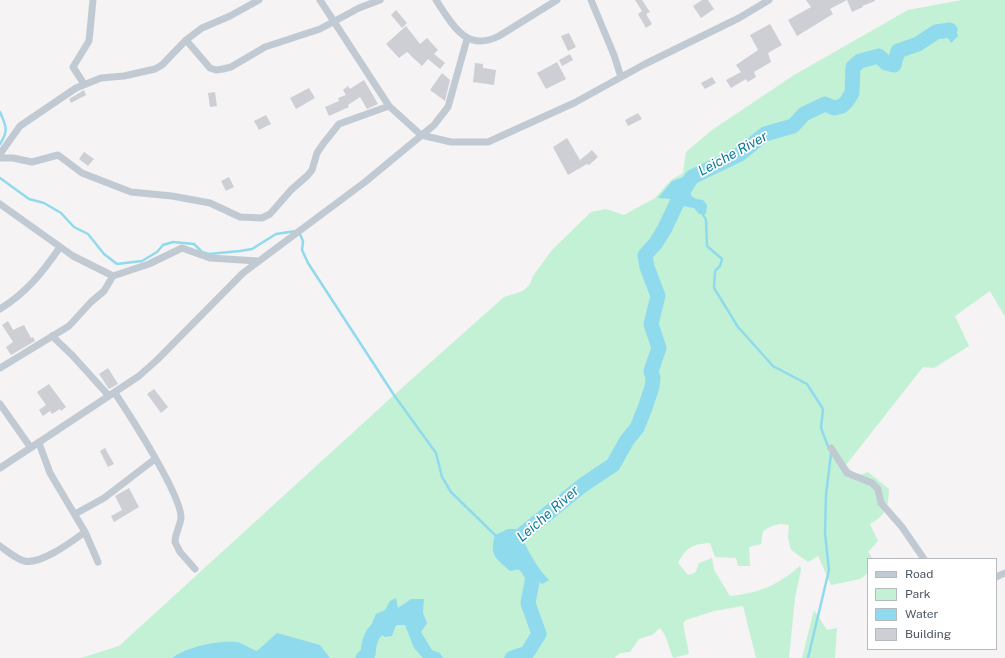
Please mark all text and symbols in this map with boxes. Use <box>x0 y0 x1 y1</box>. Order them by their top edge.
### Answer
water label: Leiche River <box>695 128 771 180</box>
water label: Leiche River <box>514 482 582 546</box>
legend <box>867 558 997 650</box>
text: Road <box>905 567 933 581</box>
text: Park <box>905 587 931 601</box>
text: Water <box>905 607 938 621</box>
text: Building <box>905 627 951 641</box>

